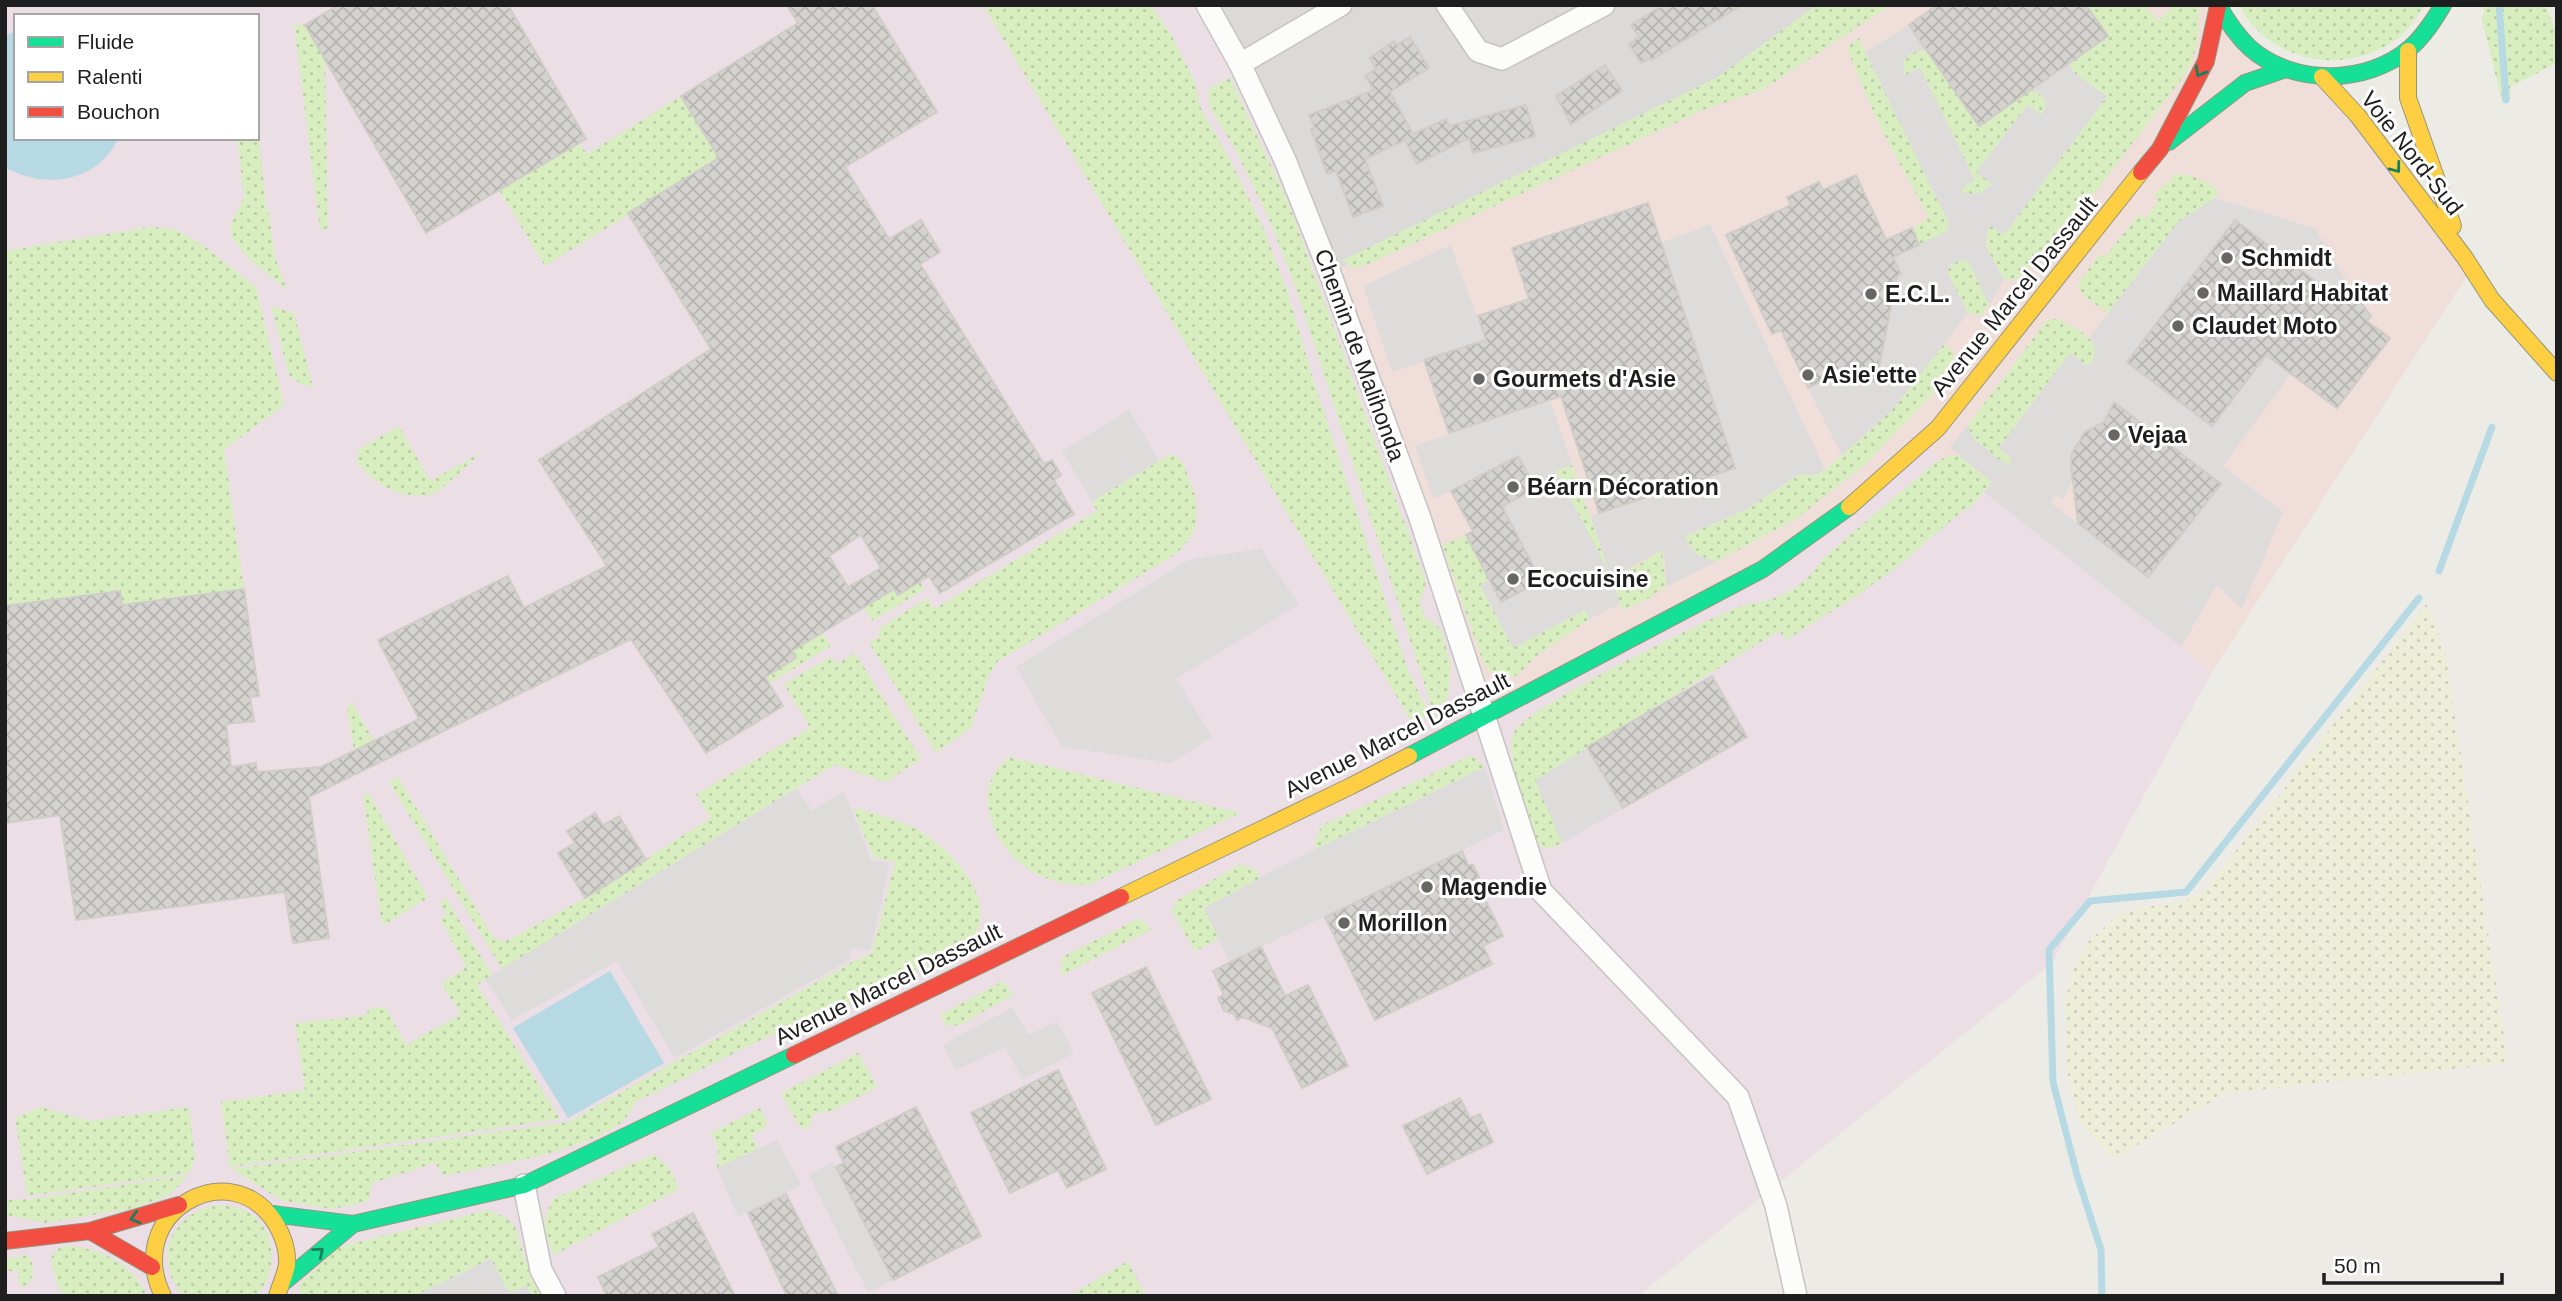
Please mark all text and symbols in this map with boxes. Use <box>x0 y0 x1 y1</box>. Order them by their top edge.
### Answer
legend <box>14 14 259 140</box>
text: Fluide <box>77 30 134 53</box>
one-way arrow <box>2195 64 2208 77</box>
text: Ralenti <box>77 65 142 88</box>
street label: Voie Nord-Sud <box>2356 86 2468 220</box>
text: Bouchon <box>77 100 160 123</box>
one-way arrow <box>2388 160 2401 172</box>
street label: Avenue Marcel Dassault <box>1926 191 2103 401</box>
street label: Chemin de Malihonda <box>1310 245 1411 465</box>
place label: Schmidt <box>2241 245 2332 271</box>
marker: Schmidt <box>2219 250 2235 266</box>
place label: Maillard Habitat <box>2217 280 2389 306</box>
place label: E.C.L. <box>1885 281 1950 307</box>
marker: Maillard Habitat <box>2195 285 2211 301</box>
marker: E.C.L. <box>1863 286 1879 302</box>
place label: Claudet Moto <box>2192 313 2338 339</box>
marker: Claudet Moto <box>2170 318 2186 334</box>
place label: Asie'ette <box>1822 362 1917 388</box>
place label: Gourmets d'Asie <box>1493 366 1676 392</box>
marker: Asie'ette <box>1800 367 1816 383</box>
marker: Gourmets d'Asie <box>1471 371 1487 387</box>
place label: Vejaa <box>2128 422 2187 448</box>
marker: Vejaa <box>2106 427 2122 443</box>
place label: Béarn Décoration <box>1527 474 1719 500</box>
marker: Béarn Décoration <box>1505 479 1521 495</box>
place label: Ecocuisine <box>1527 566 1648 592</box>
marker: Ecocuisine <box>1505 571 1521 587</box>
street label: Avenue Marcel Dassault <box>1280 667 1514 803</box>
place label: Magendie <box>1441 874 1547 900</box>
marker: Magendie <box>1419 879 1435 895</box>
place label: Morillon <box>1358 910 1447 936</box>
marker: Morillon <box>1336 915 1352 931</box>
street label: Avenue Marcel Dassault <box>770 918 1006 1050</box>
one-way arrow <box>129 1209 141 1224</box>
scale bar <box>2324 1242 2502 1286</box>
one-way arrow <box>311 1248 324 1260</box>
text: 50 m <box>2334 1254 2381 1277</box>

